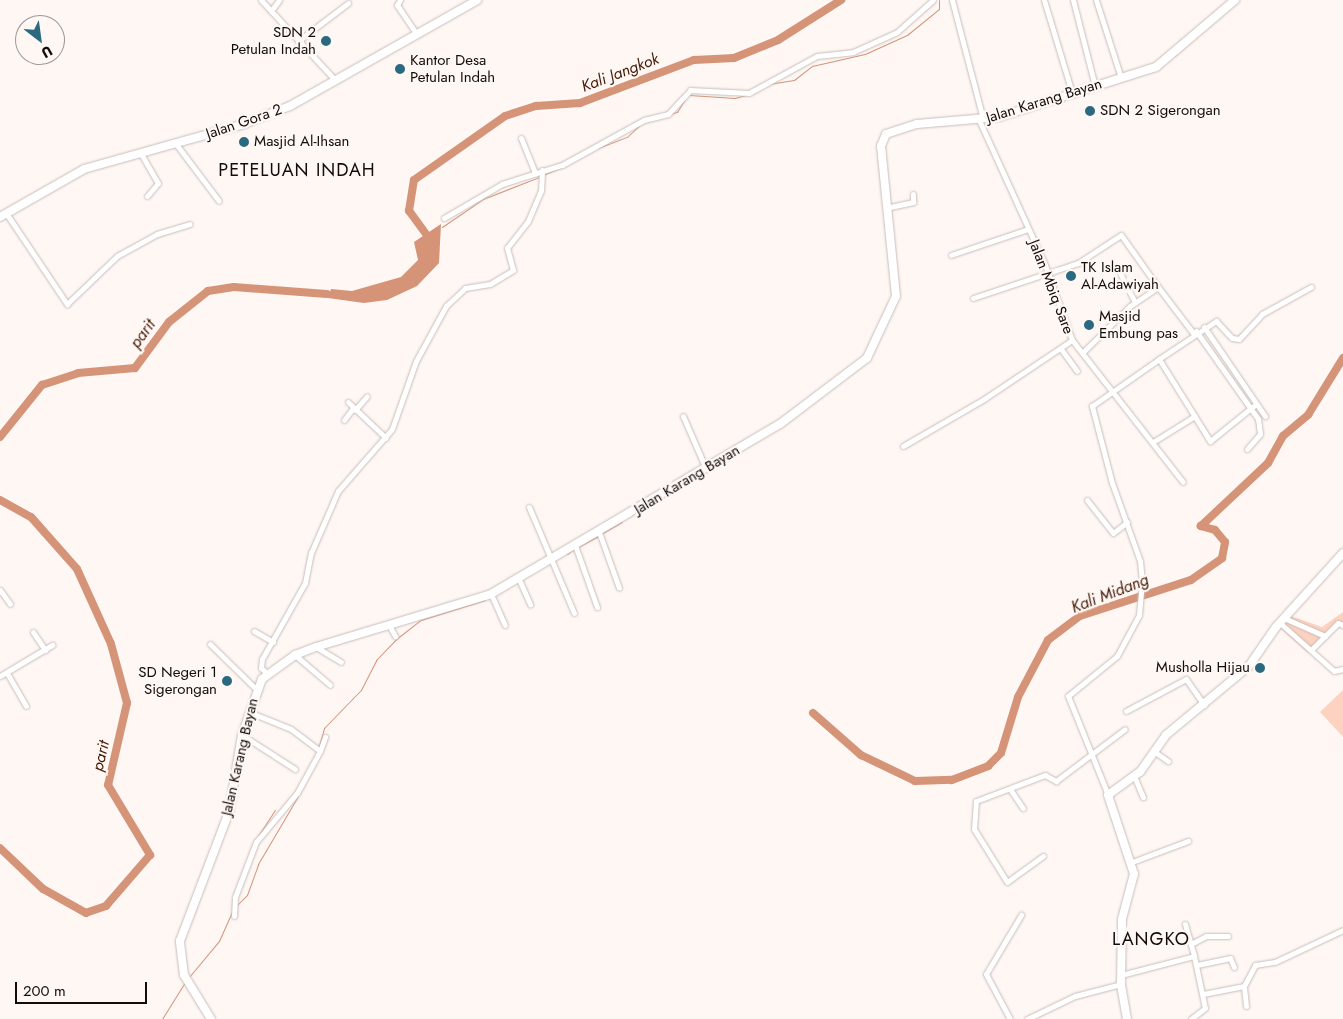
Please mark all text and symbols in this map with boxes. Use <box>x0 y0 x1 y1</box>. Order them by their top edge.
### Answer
north arrow <box>15 15 65 65</box>
place label: SDN 2 Petulan Indah <box>231 23 316 58</box>
marker: SDN 2 Petulan Indah <box>320 35 332 47</box>
text: U <box>38 41 56 63</box>
water label: Kali Jangkok <box>579 49 661 97</box>
place label: Kantor Desa Petulan Indah <box>410 51 495 86</box>
marker: Kantor Desa Petulan Indah <box>394 63 406 75</box>
street label: Jalan Karang Bayan <box>984 75 1104 127</box>
street label: Jalan Gora 2 <box>204 101 284 143</box>
place label: SDN 2 Sigerongan <box>1100 102 1221 120</box>
marker: SDN 2 Sigerongan <box>1084 105 1096 117</box>
place label: Masjid Al-Ihsan <box>254 133 349 151</box>
marker: Masjid Al-Ihsan <box>238 136 250 148</box>
district label: PETELUAN INDAH <box>217 159 377 181</box>
street label: Jalan Mbiq Sare <box>1025 237 1077 337</box>
place label: TK Islam Al-Adawiyah <box>1081 258 1159 293</box>
marker: TK Islam Al-Adawiyah <box>1065 270 1077 282</box>
place label: Masjid Embung pas <box>1099 307 1178 342</box>
water label: parit <box>126 316 160 352</box>
marker: Masjid Embung pas <box>1083 319 1095 331</box>
street label: Jalan Karang Bayan <box>631 441 743 519</box>
water label: Kali Midang <box>1069 570 1151 618</box>
place label: Musholla Hijau <box>1156 659 1250 677</box>
marker: Musholla Hijau <box>1254 662 1266 674</box>
place label: SD Negeri 1 Sigerongan <box>138 663 217 698</box>
marker: SD Negeri 1 Sigerongan <box>221 675 233 687</box>
street label: Jalan Karang Bayan <box>218 696 262 818</box>
water label: parit <box>88 739 114 773</box>
district label: LANGKO <box>1111 928 1191 950</box>
scale bar <box>18 972 150 1004</box>
text: 200 m <box>23 980 66 1002</box>

